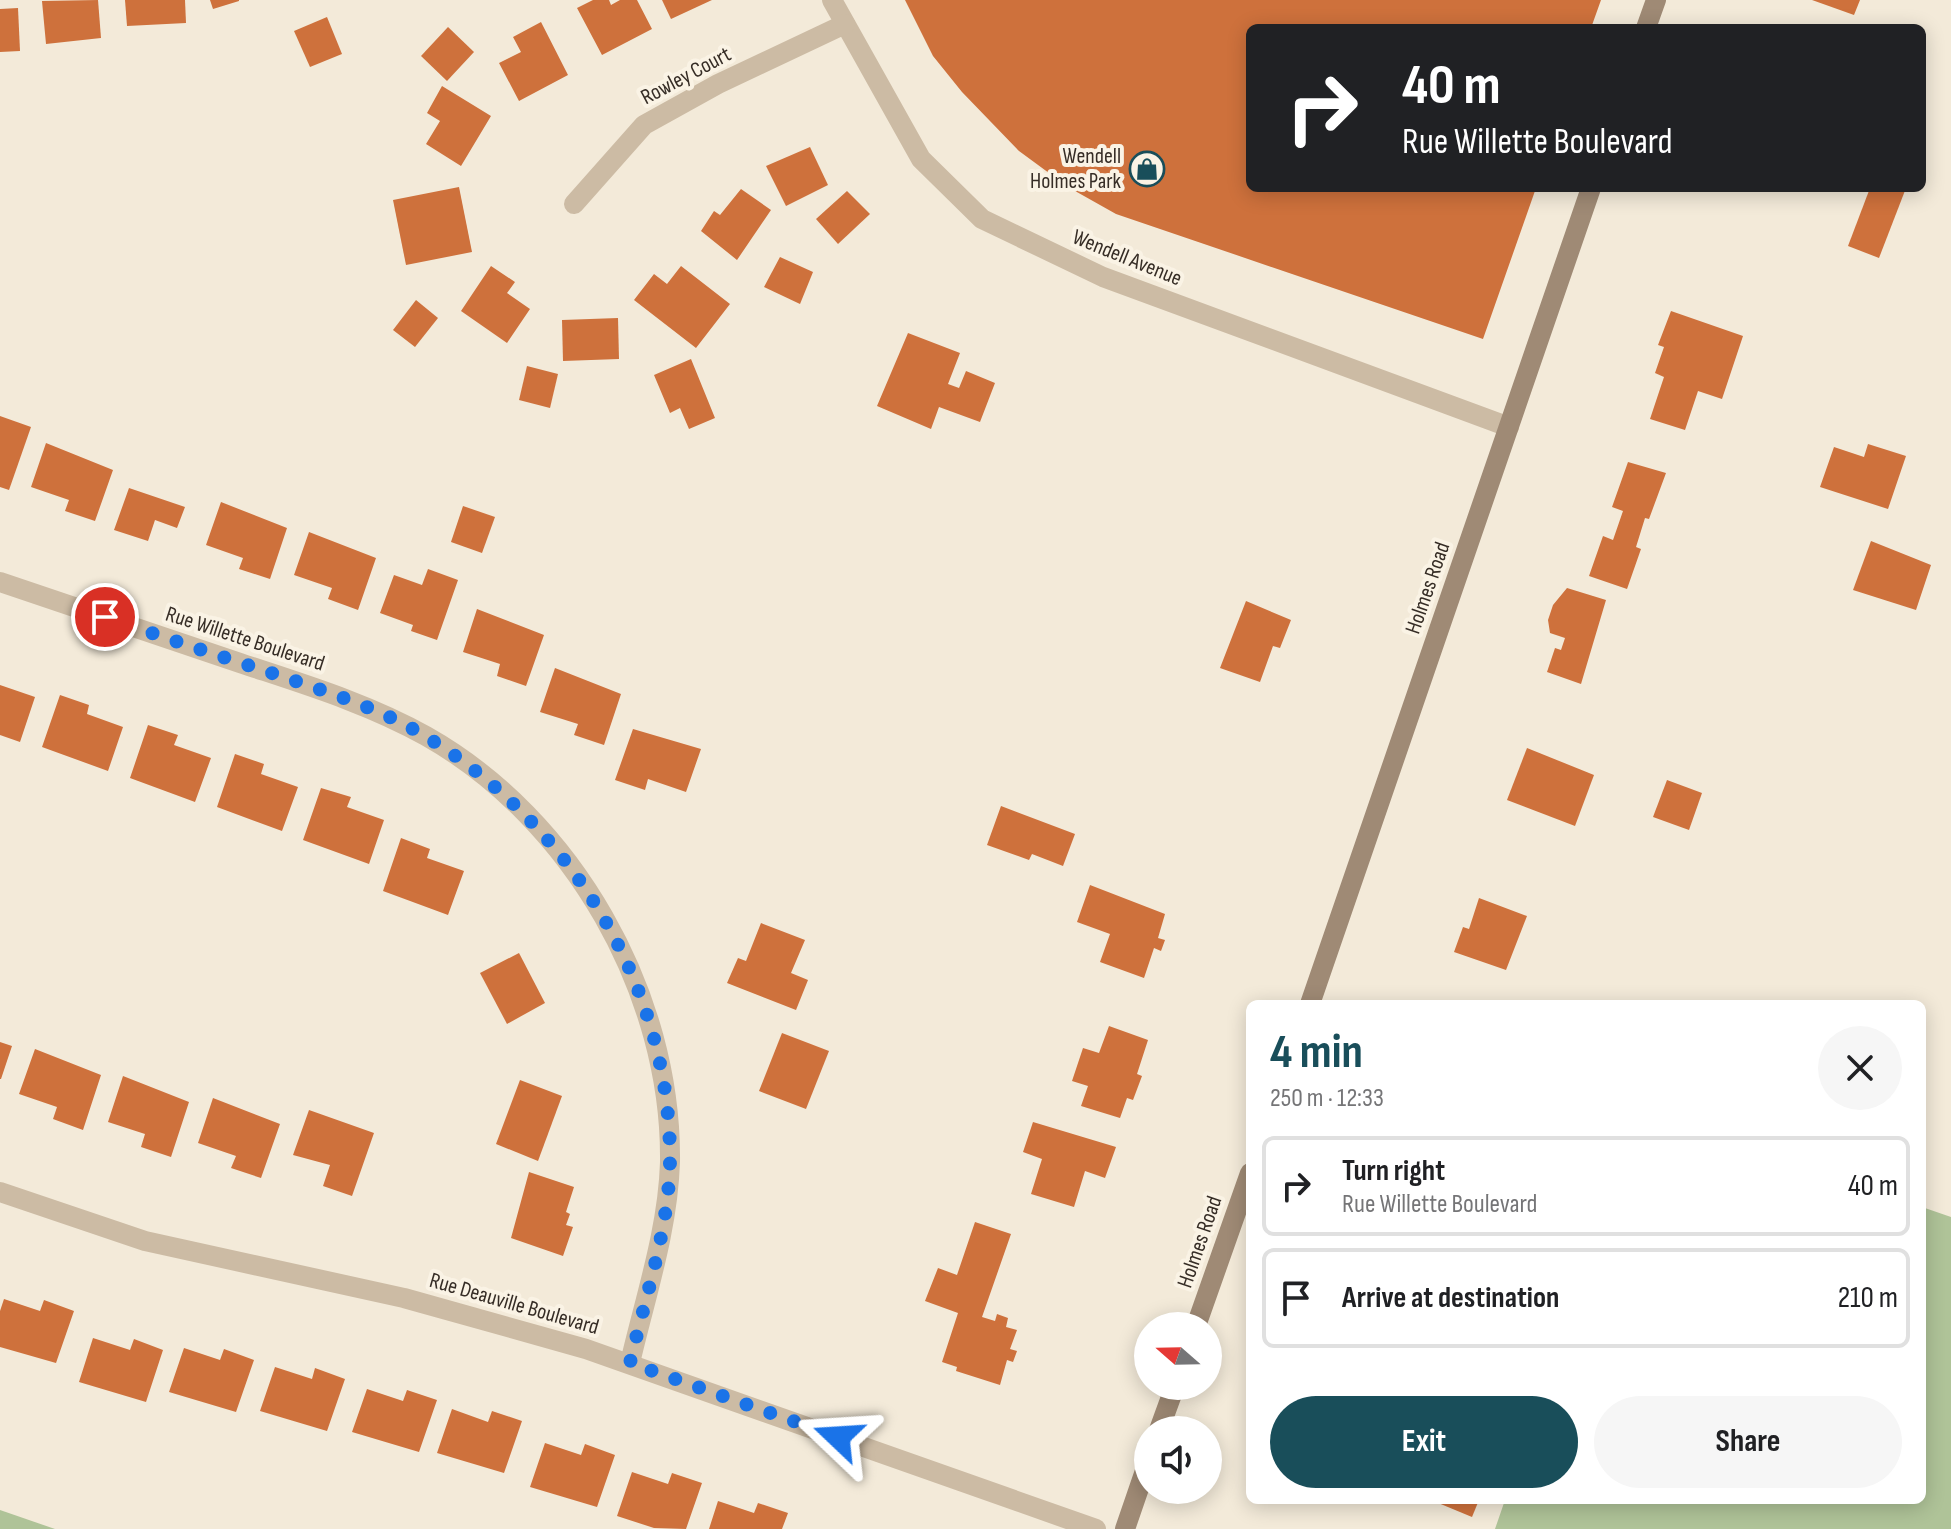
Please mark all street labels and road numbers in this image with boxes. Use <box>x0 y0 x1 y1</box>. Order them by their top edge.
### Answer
street label: Rowley Court <box>636 41 736 111</box>
street label: Wendell Avenue <box>1068 224 1186 292</box>
street label: Holmes Road <box>1400 538 1456 638</box>
street label: Rue Willette Boulevard <box>162 601 328 677</box>
street label: Holmes Road <box>1172 1192 1228 1292</box>
street label: Rue Deauville Boulevard <box>426 1267 602 1341</box>

